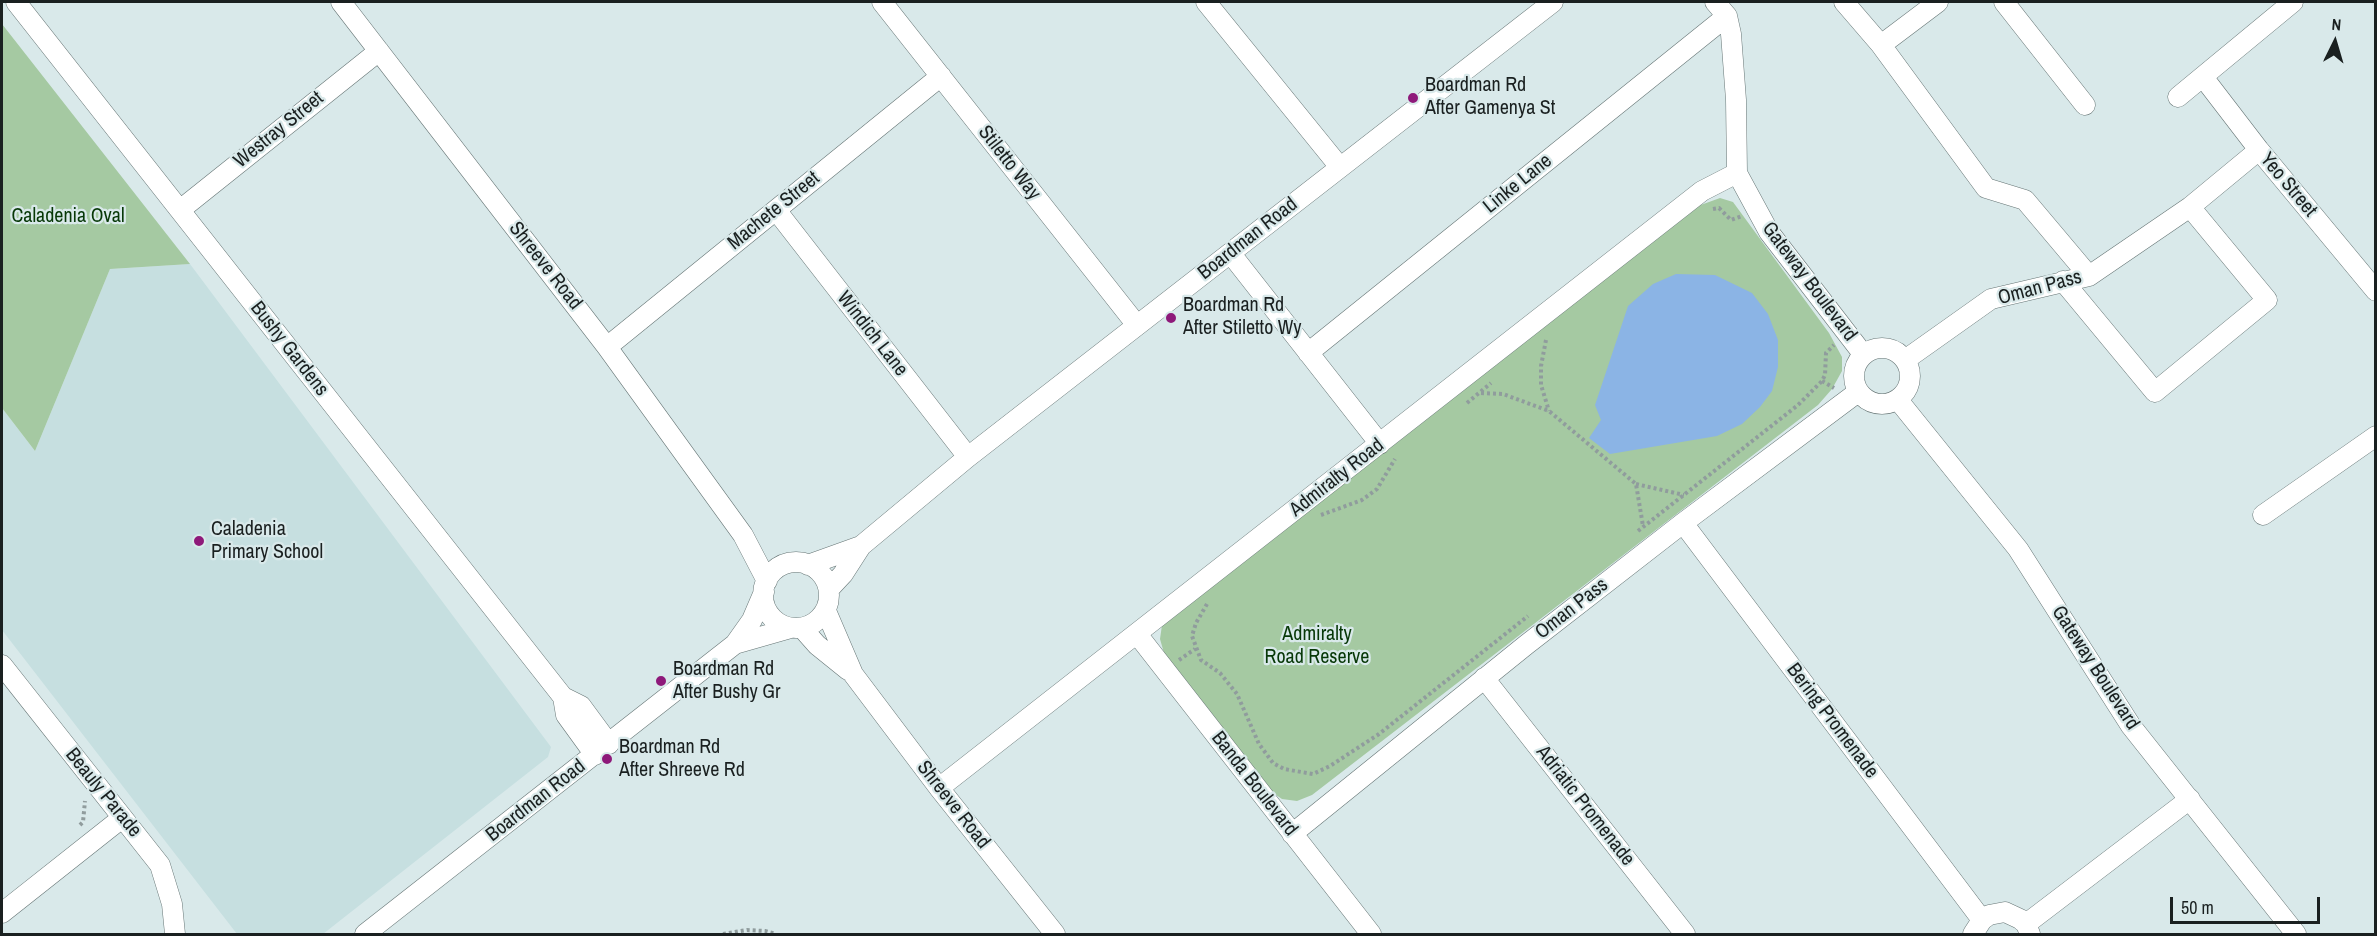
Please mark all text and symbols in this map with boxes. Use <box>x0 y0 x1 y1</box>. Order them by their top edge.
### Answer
north arrow <box>2305 12 2365 72</box>
text: N <box>2331 13 2342 35</box>
place label: Boardman Rd After Gamenya St <box>1425 74 1555 121</box>
street label: Westray Street <box>229 87 329 173</box>
marker: Boardman Rd After Gamenya St <box>1406 91 1420 105</box>
street label: Stiletto Way <box>973 121 1045 205</box>
street label: Yeo Street <box>2254 148 2322 222</box>
street label: Linke Lane <box>1479 149 1557 219</box>
street label: Machete Street <box>723 167 825 255</box>
street label: Boardman Road <box>1194 193 1302 285</box>
park label: Caladenia Oval <box>11 205 125 229</box>
street label: Shreeve Road <box>503 217 587 315</box>
street label: Gateway Boulevard <box>1756 218 1862 346</box>
street label: Oman Pass <box>1996 265 2084 311</box>
street label: Windich Lane <box>831 287 913 381</box>
place label: Boardman Rd After Stiletto Wy <box>1183 294 1301 341</box>
street label: Bushy Gardens <box>245 297 333 401</box>
marker: Boardman Rd After Stiletto Wy <box>1164 311 1178 325</box>
street label: Admiralty Road <box>1285 434 1389 522</box>
place label: Caladenia Primary School <box>211 518 323 565</box>
marker: Caladenia Primary School <box>192 534 206 548</box>
street label: Oman Pass <box>1531 573 1613 645</box>
street label: Gateway Boulevard <box>2046 601 2144 735</box>
park label: Admiralty Road Reserve <box>1265 623 1369 670</box>
place label: Boardman Rd After Bushy Gr <box>673 658 781 705</box>
street label: Bering Promenade <box>1781 659 1883 783</box>
marker: Boardman Rd After Bushy Gr <box>654 674 668 688</box>
street label: Banda Boulevard <box>1206 727 1302 841</box>
place label: Boardman Rd After Shreeve Rd <box>619 736 745 783</box>
street label: Adriatic Promenade <box>1531 741 1639 871</box>
street label: Beauly Parade <box>60 744 146 842</box>
marker: Boardman Rd After Shreeve Rd <box>600 752 614 766</box>
street label: Boardman Road <box>482 755 590 847</box>
street label: Shreeve Road <box>911 756 995 854</box>
scale bar <box>2173 885 2323 923</box>
text: 50 m <box>2181 895 2214 920</box>

